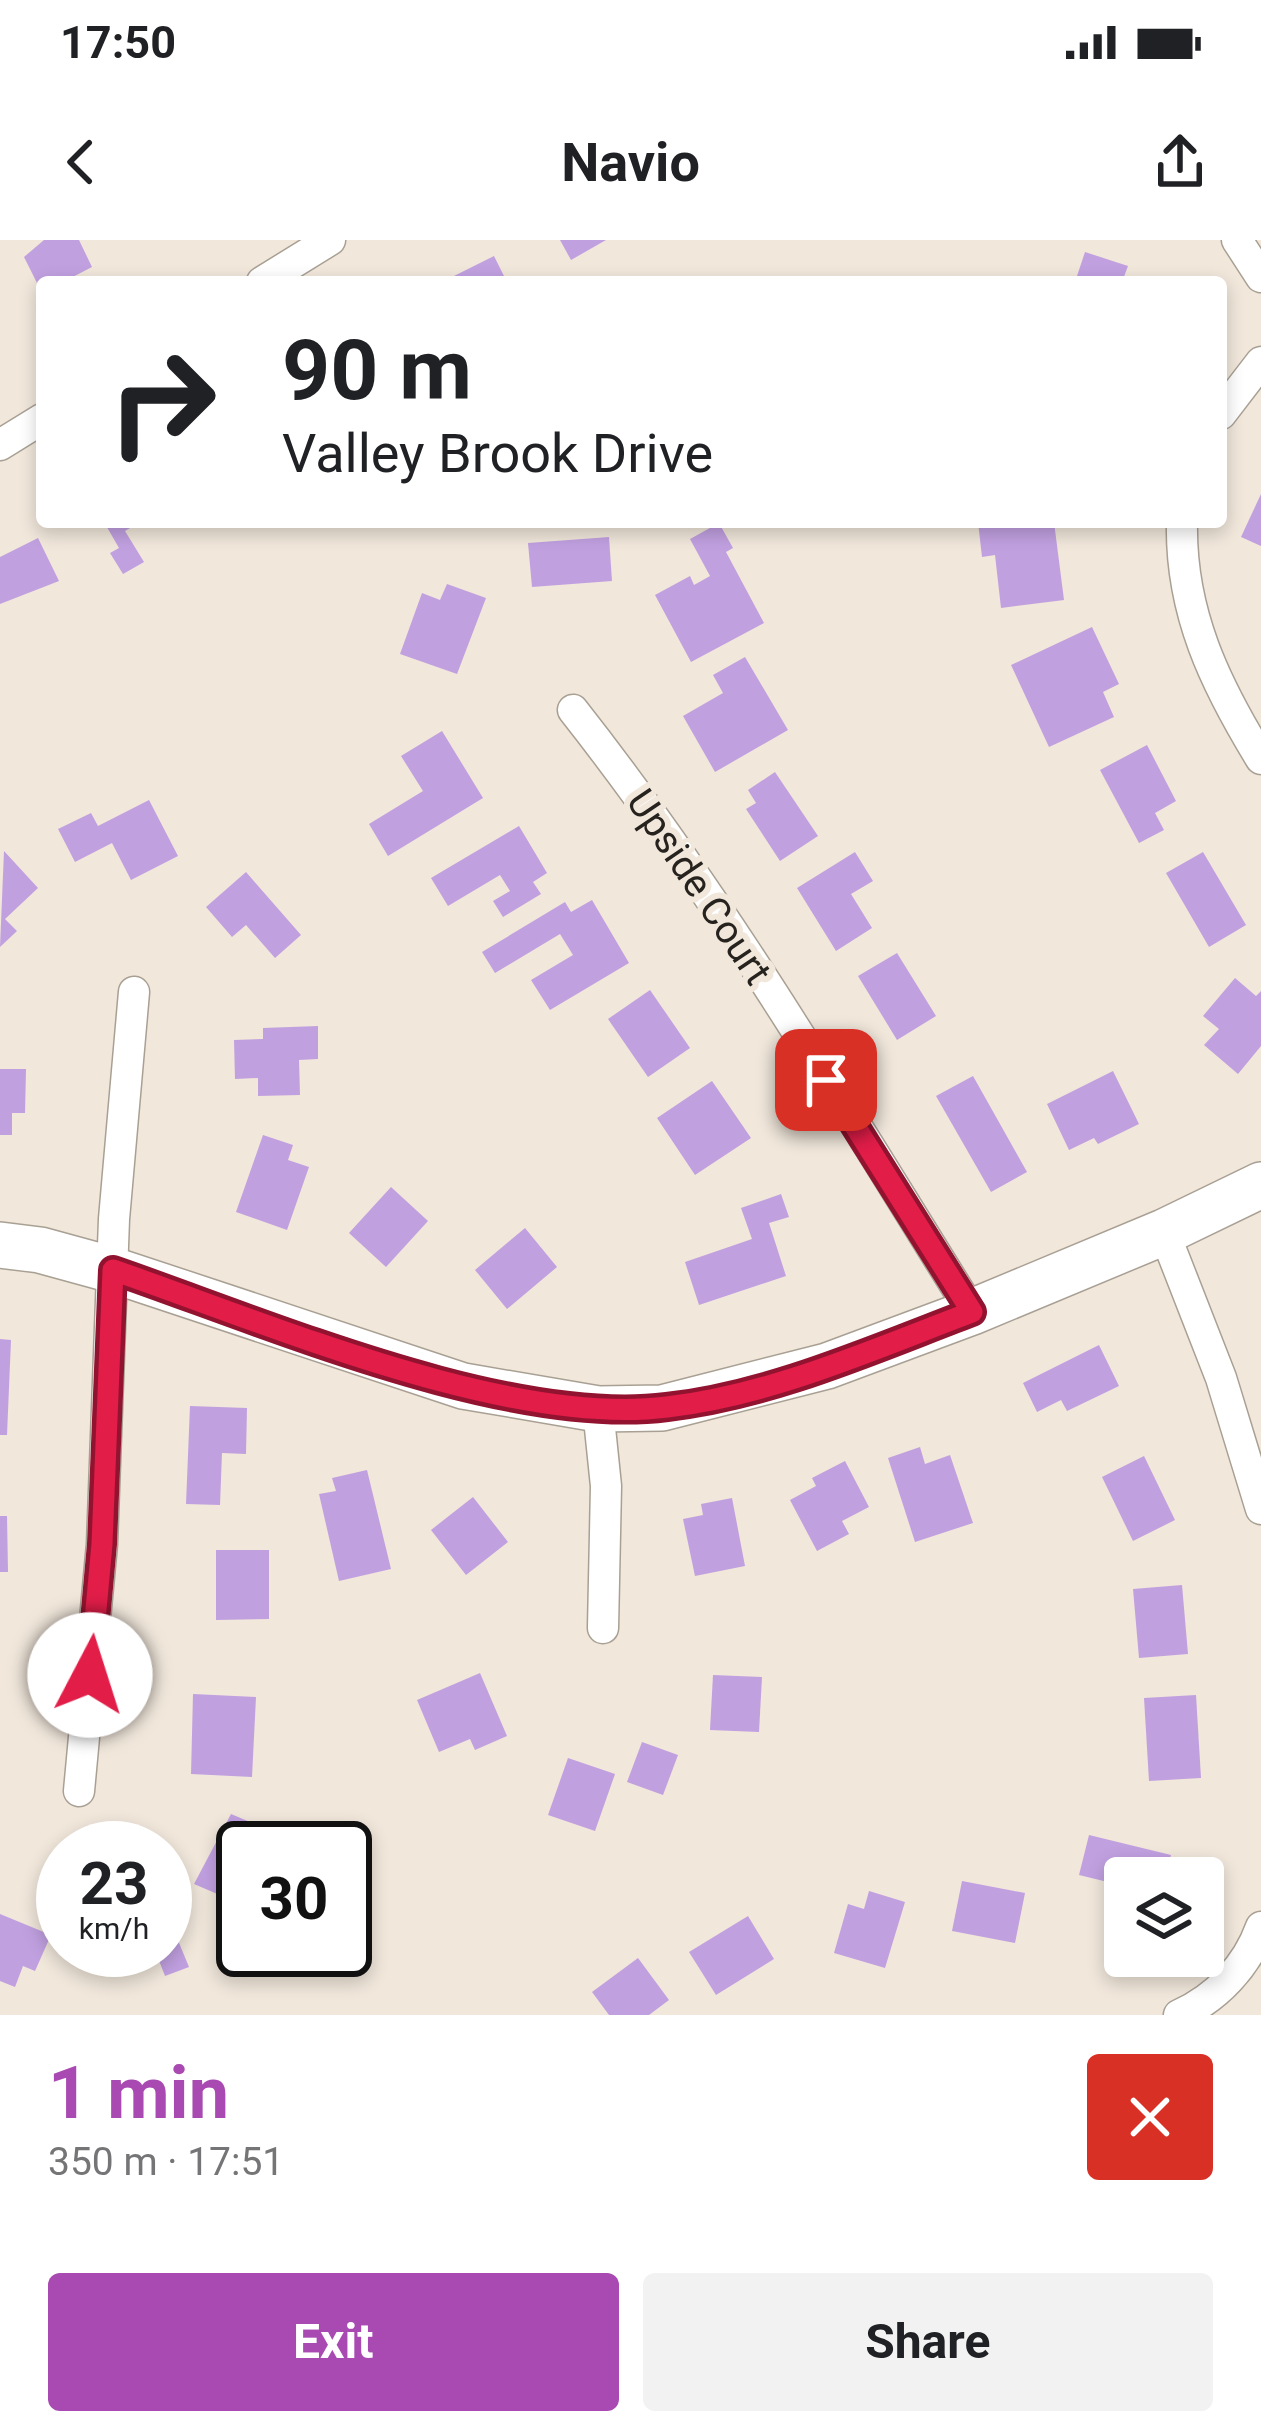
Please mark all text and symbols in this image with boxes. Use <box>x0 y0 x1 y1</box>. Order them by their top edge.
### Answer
text: 17:50 <box>60 16 176 69</box>
icon: back <box>48 129 114 195</box>
icon: share <box>1147 129 1213 195</box>
text: Navio <box>561 131 700 194</box>
text: 90 m <box>282 321 472 420</box>
icon: right <box>84 324 240 480</box>
text: Valley Brook Drive <box>282 422 713 485</box>
street label: Upside Court <box>617 781 781 993</box>
pin <box>775 1029 877 1131</box>
icon: arrive <box>793 1047 859 1113</box>
position arrow <box>27 1612 153 1738</box>
speed limit sign: 30 <box>216 1821 372 1977</box>
text: 23 <box>80 1848 148 1919</box>
map controls <box>1104 1857 1224 1977</box>
button: layers <box>1104 1857 1224 1977</box>
text: km/h <box>79 1911 149 1946</box>
text: 1 min <box>48 2051 229 2136</box>
button: close <box>1087 2054 1213 2180</box>
text: 350 m · 17:51 <box>48 2139 284 2185</box>
button: Exit <box>48 2273 619 2411</box>
button: Share <box>643 2273 1213 2411</box>

